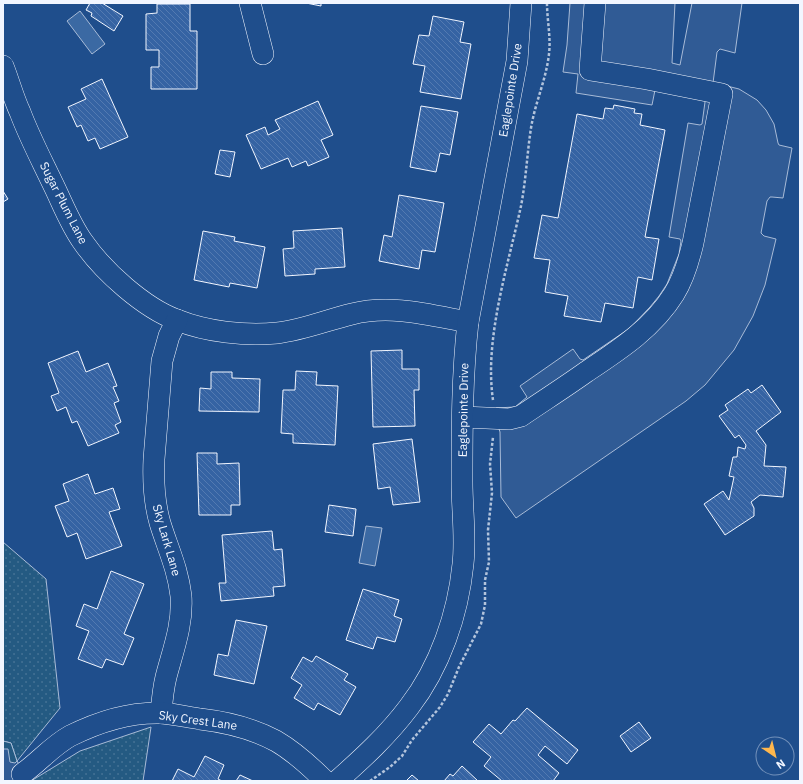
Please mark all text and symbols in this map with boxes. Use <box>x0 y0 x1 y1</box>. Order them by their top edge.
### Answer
street label: Eaglepointe Drive <box>495 42 525 138</box>
street label: Sugar Plum Lane <box>37 159 91 247</box>
street label: Eaglepointe Drive <box>455 362 471 457</box>
street label: Sky Lark Lane <box>150 502 185 578</box>
street label: Sky Crest Lane <box>158 707 239 733</box>
north arrow <box>755 736 795 776</box>
text: N <box>773 756 788 772</box>

